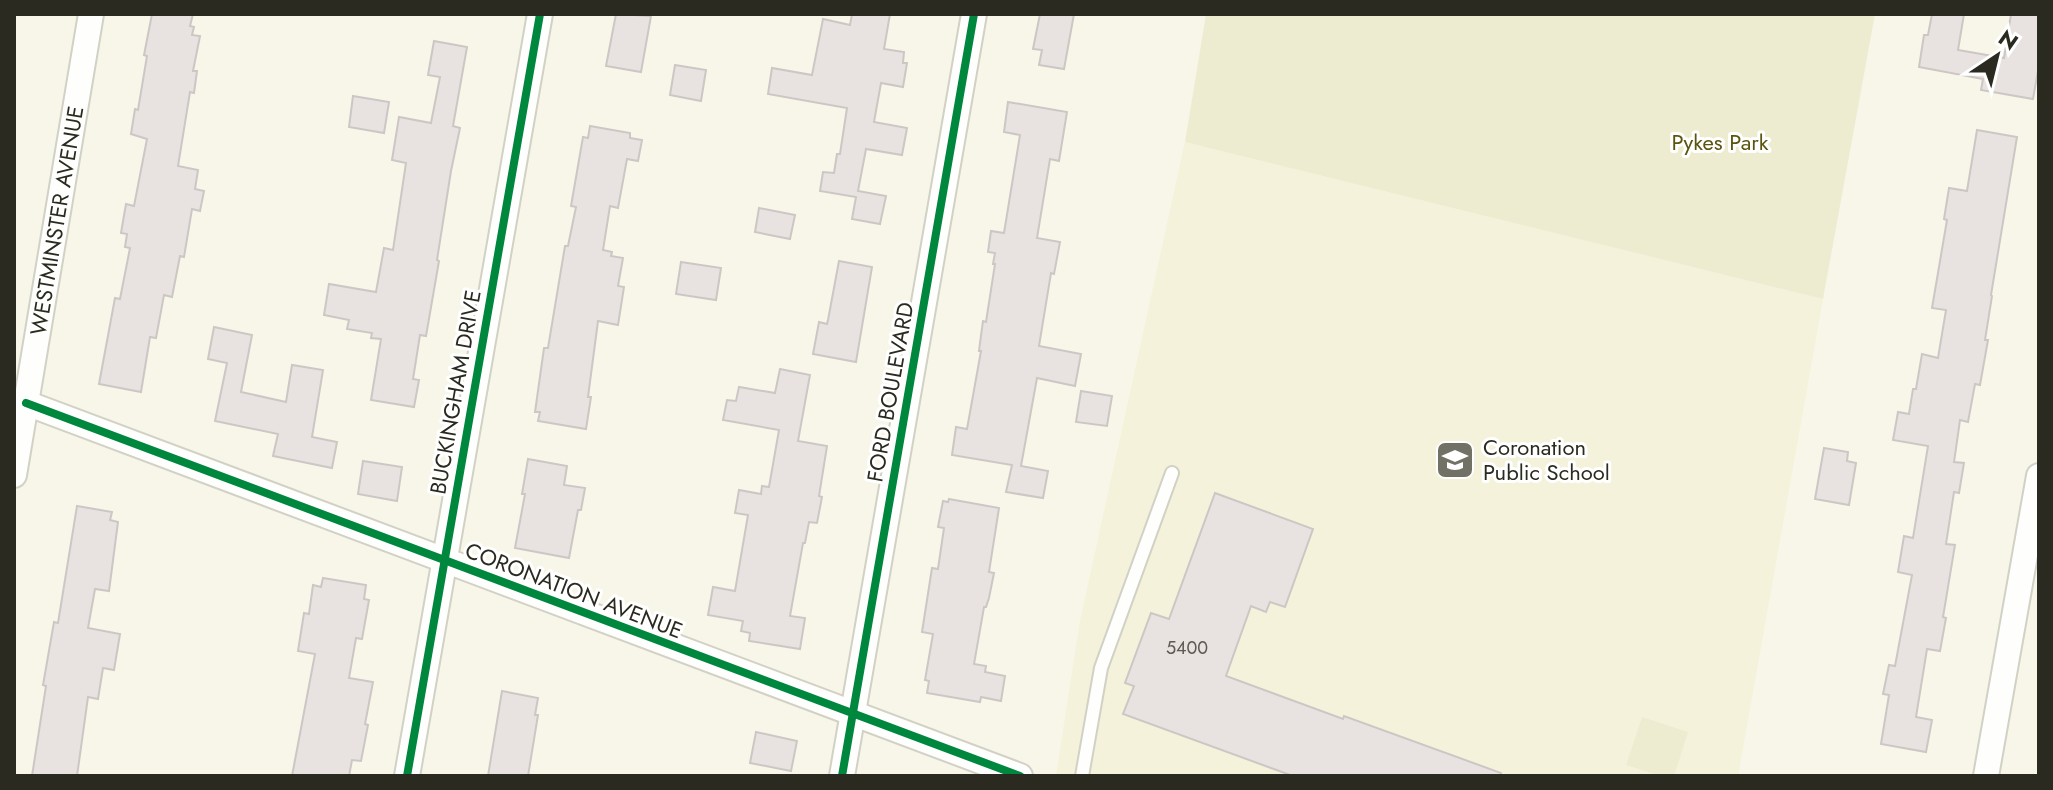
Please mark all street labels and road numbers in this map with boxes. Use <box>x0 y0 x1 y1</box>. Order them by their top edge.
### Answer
street label: WESTMINSTER AVENUE <box>22 104 91 337</box>
street label: BUCKINGHAM DRIVE <box>421 287 489 497</box>
street label: FORD BOULEVARD <box>858 300 922 484</box>
street label: CORONATION AVENUE <box>461 534 687 646</box>

